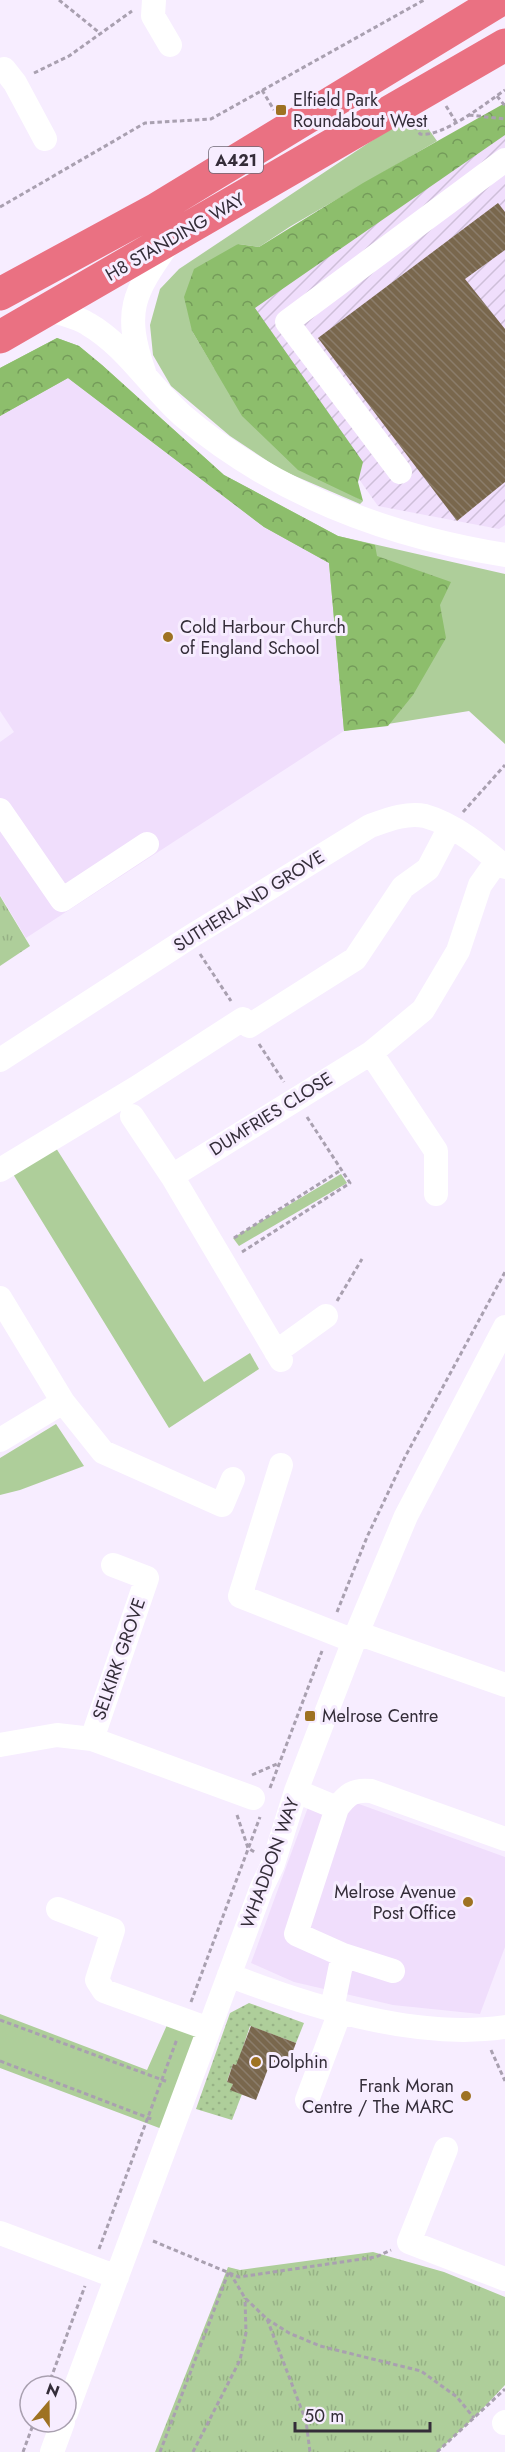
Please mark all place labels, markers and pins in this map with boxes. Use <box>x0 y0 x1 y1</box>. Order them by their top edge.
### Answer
place label: Elfield Park Roundabout West <box>293 87 428 134</box>
marker: Elfield Park Roundabout West <box>274 103 288 117</box>
place label: Cold Harbour Church of England School <box>180 614 346 661</box>
marker: Cold Harbour Church of England School <box>161 630 175 644</box>
place label: Melrose Centre <box>322 1703 438 1729</box>
marker: Melrose Centre <box>303 1709 317 1723</box>
place label: Melrose Avenue Post Office <box>334 1879 456 1926</box>
marker: Melrose Avenue Post Office <box>461 1895 475 1909</box>
place label: Dolphin <box>268 2049 328 2075</box>
marker: Dolphin <box>249 2055 263 2069</box>
place label: Frank Moran Centre / The MARC <box>302 2073 454 2120</box>
marker: Frank Moran Centre / The MARC <box>459 2089 473 2103</box>

